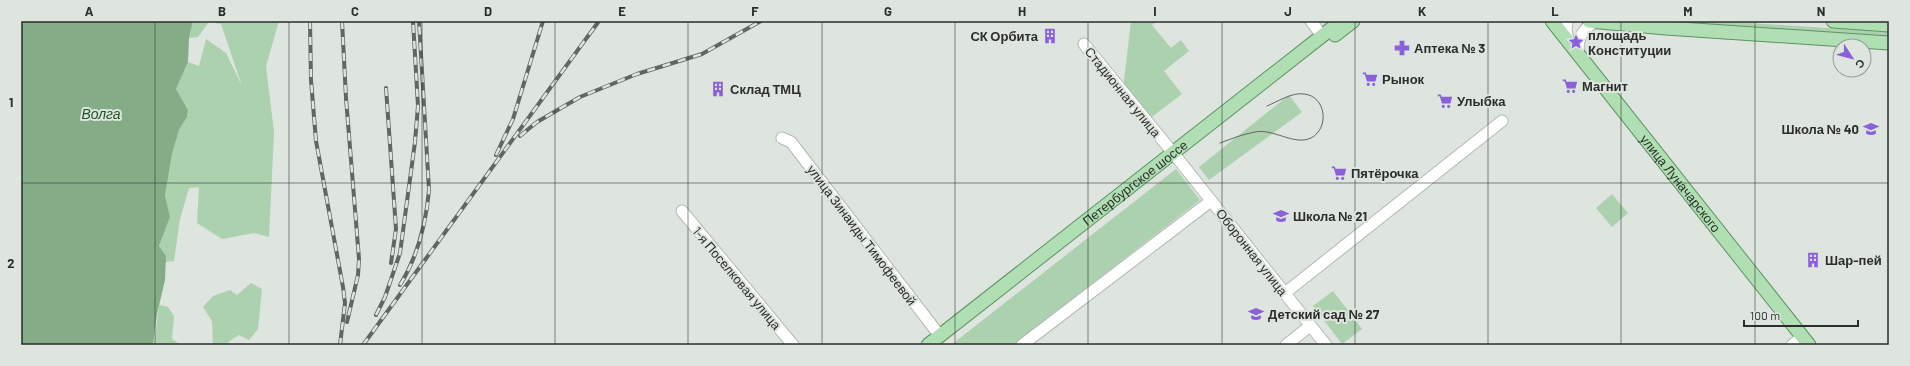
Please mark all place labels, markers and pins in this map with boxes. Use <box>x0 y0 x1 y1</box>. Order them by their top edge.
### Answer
building icon: СК Орбита <box>1041 27 1059 45</box>
place label: площадь Конституции <box>1588 27 1671 58</box>
place label: СК Орбита <box>970 28 1039 44</box>
place icon: площадь Конституции <box>1567 33 1585 51</box>
pharmacy icon: Аптека № 3 <box>1393 39 1411 57</box>
place label: Аптека № 3 <box>1414 40 1485 56</box>
supermarket icon: Рынок <box>1361 70 1379 88</box>
place label: Рынок <box>1382 71 1425 87</box>
supermarket icon: Магнит <box>1561 77 1579 95</box>
place label: Магнит <box>1582 78 1628 94</box>
building icon: Склад ТМЦ <box>709 80 727 98</box>
place label: Склад ТМЦ <box>730 81 801 97</box>
supermarket icon: Улыбка <box>1436 92 1454 110</box>
place label: Улыбка <box>1457 93 1506 109</box>
school or university icon: Школа № 40 <box>1862 120 1880 138</box>
place label: Школа № 40 <box>1782 121 1859 137</box>
supermarket icon: Пятёрочка <box>1330 164 1348 182</box>
place label: Пятёрочка <box>1351 165 1419 181</box>
school or university icon: Школа № 21 <box>1272 207 1290 225</box>
place label: Школа № 21 <box>1293 208 1367 224</box>
building icon: Шар-пей <box>1804 251 1822 269</box>
place label: Шар-пей <box>1825 252 1882 268</box>
school or university icon: Детский сад № 27 <box>1247 305 1265 323</box>
place label: Детский сад № 27 <box>1268 306 1380 322</box>

